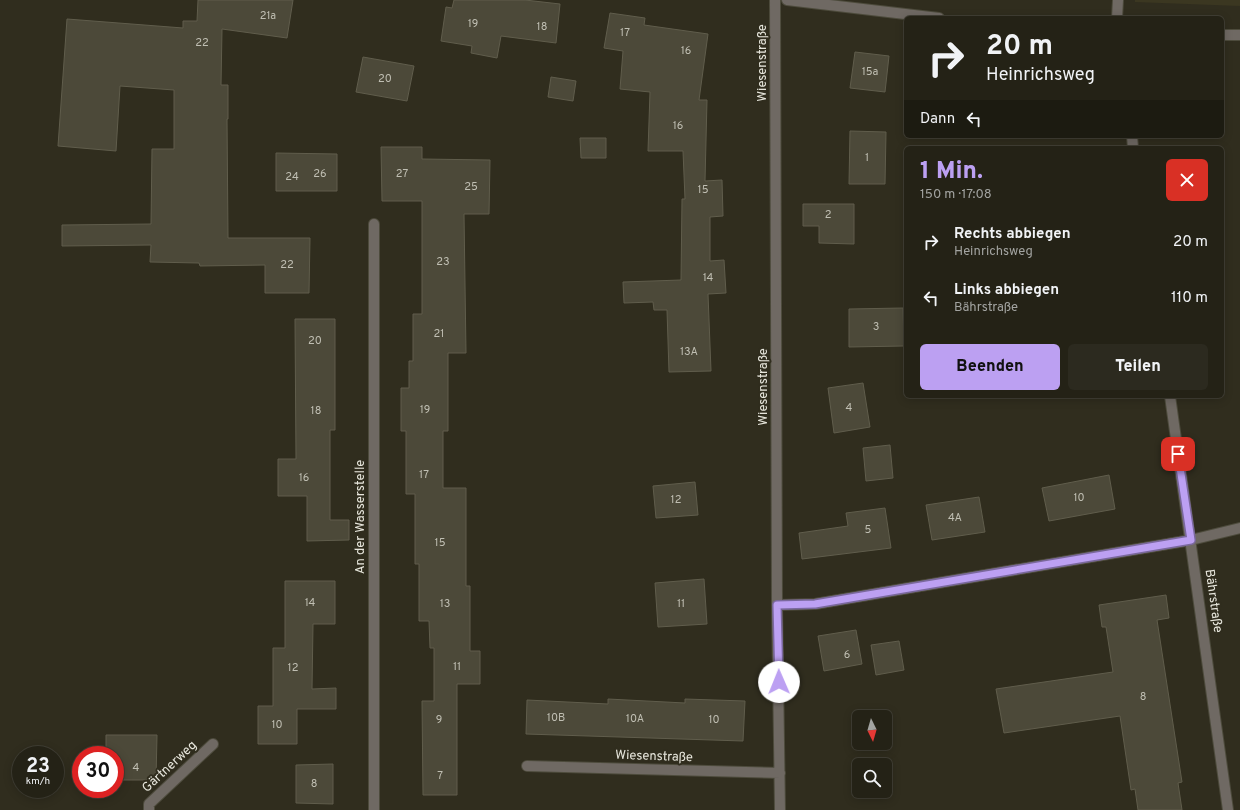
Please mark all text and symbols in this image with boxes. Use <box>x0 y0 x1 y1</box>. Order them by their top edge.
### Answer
house number: 21a <box>260 9 276 23</box>
house number: 19 <box>468 17 478 31</box>
house number: 18 <box>537 20 547 34</box>
street label: Wiesenstraße <box>755 24 771 102</box>
house number: 17 <box>620 26 630 40</box>
text: 20 m <box>986 29 1053 65</box>
icon: right <box>920 32 972 84</box>
house number: 22 <box>195 36 209 50</box>
house number: 16 <box>681 44 691 58</box>
text: Heinrichsweg <box>986 64 1095 87</box>
house number: 15a <box>862 65 879 79</box>
house number: 20 <box>378 72 392 86</box>
icon: left <box>963 108 985 130</box>
text: Dann <box>920 110 955 129</box>
house number: 16 <box>673 119 683 133</box>
house number: 1 <box>865 151 869 165</box>
text: 1 Min. <box>920 157 983 187</box>
button: close <box>1166 159 1208 201</box>
house number: 26 <box>313 167 327 181</box>
house number: 27 <box>396 167 408 181</box>
house number: 24 <box>285 170 299 184</box>
house number: 25 <box>464 180 478 194</box>
house number: 15 <box>698 183 709 197</box>
text: 150 m · 17:08 <box>920 187 992 203</box>
house number: 2 <box>825 208 831 222</box>
text: Rechts abbiegen <box>954 225 1071 244</box>
icon: right <box>920 231 942 253</box>
text: 20 m <box>1173 233 1208 252</box>
text: Heinrichsweg <box>954 244 1033 260</box>
house number: 23 <box>436 255 450 269</box>
house number: 22 <box>280 258 294 272</box>
house number: 14 <box>703 271 714 285</box>
text: Links abbiegen <box>954 281 1059 300</box>
icon: left <box>920 287 942 309</box>
text: 110 m <box>1171 289 1208 308</box>
text: Bährstraße <box>954 300 1018 316</box>
house number: 3 <box>873 320 879 334</box>
house number: 21 <box>434 327 444 341</box>
house number: 20 <box>308 334 322 348</box>
button: Beenden <box>920 344 1060 390</box>
button: Teilen <box>1068 344 1208 390</box>
house number: 13A <box>680 345 698 359</box>
street label: Wiesenstraße <box>756 348 772 426</box>
house number: 4 <box>846 401 853 415</box>
house number: 19 <box>420 403 430 417</box>
house number: 18 <box>311 404 321 418</box>
pin <box>1161 437 1195 471</box>
icon: arrive <box>1167 443 1189 465</box>
street label: An der Wasserstelle <box>353 460 369 574</box>
house number: 17 <box>419 468 429 482</box>
house number: 16 <box>299 471 309 485</box>
house number: 10 <box>1073 491 1085 505</box>
house number: 12 <box>671 493 681 507</box>
house number: 4A <box>948 511 962 525</box>
house number: 5 <box>865 523 872 537</box>
house number: 15 <box>435 536 446 550</box>
street label: Bährstraße <box>1201 568 1225 634</box>
house number: 14 <box>305 596 316 610</box>
house number: 13 <box>440 597 450 611</box>
house number: 11 <box>677 597 685 611</box>
house number: 6 <box>844 648 850 662</box>
house number: 11 <box>453 660 461 674</box>
house number: 12 <box>288 661 298 675</box>
position arrow <box>758 661 800 703</box>
house number: 8 <box>1140 690 1146 704</box>
north arrow <box>852 710 892 750</box>
map controls <box>852 710 892 798</box>
house number: 10B <box>547 711 565 725</box>
house number: 10A <box>626 712 644 726</box>
house number: 9 <box>436 713 442 727</box>
house number: 10 <box>708 713 720 727</box>
house number: 10 <box>271 718 283 732</box>
street label: Gärtnerweg <box>139 738 201 796</box>
speed limit sign: 30 <box>72 746 124 798</box>
street label: Wiesenstraße <box>615 748 693 766</box>
text: 23 <box>26 754 50 780</box>
button: search <box>852 758 892 798</box>
house number: 4 <box>133 761 140 775</box>
house number: 7 <box>437 769 443 783</box>
text: km/h <box>26 775 50 788</box>
house number: 8 <box>311 777 317 791</box>

